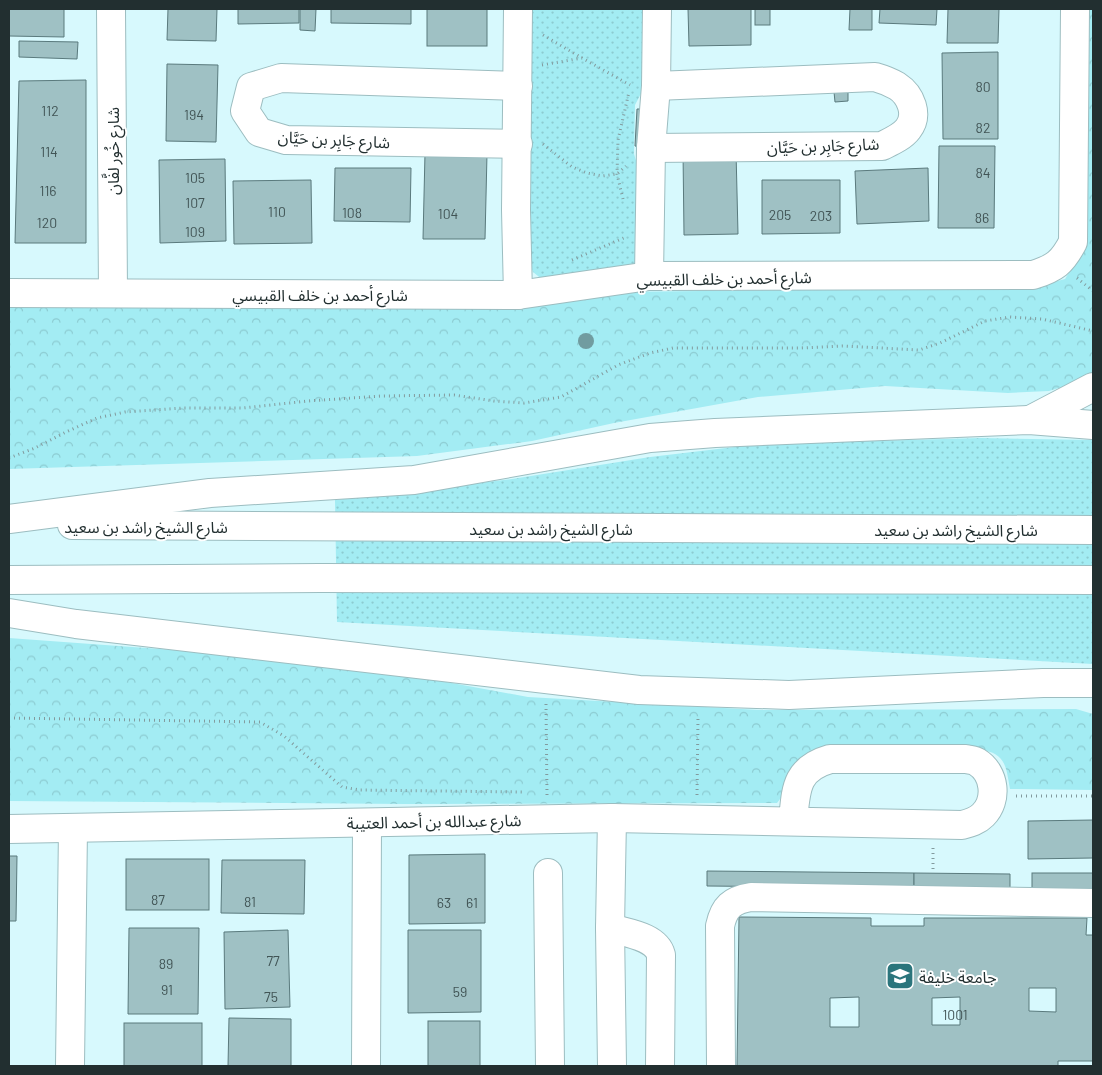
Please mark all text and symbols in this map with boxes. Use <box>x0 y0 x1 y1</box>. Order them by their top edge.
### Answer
house number: 80 <box>975 78 991 95</box>
house number: 112 <box>41 102 59 119</box>
house number: 194 <box>184 106 204 123</box>
street label: شارع خُور لفَّان <box>101 107 126 195</box>
house number: 82 <box>976 119 990 136</box>
street label: شارع جَابِر بن حَيَّان <box>277 127 391 155</box>
street label: شارع جَابِر بن حَيَّان <box>766 134 880 160</box>
house number: 114 <box>40 143 58 160</box>
house number: 84 <box>975 164 991 181</box>
house number: 105 <box>185 169 205 186</box>
house number: 116 <box>39 182 57 199</box>
house number: 107 <box>185 194 205 211</box>
house number: 110 <box>268 203 286 220</box>
house number: 108 <box>342 204 362 221</box>
house number: 104 <box>438 205 458 222</box>
house number: 205 <box>769 206 791 223</box>
house number: 203 <box>810 207 832 224</box>
house number: 86 <box>975 209 989 226</box>
house number: 120 <box>37 214 57 231</box>
house number: 109 <box>185 223 205 240</box>
street label: شارع أحمد بن خلف القبيسي <box>636 267 812 293</box>
street label: شارع أحمد بن خلف القبيسي <box>232 285 408 308</box>
street label: شارع الشيخ راشد بن سعيد <box>64 517 228 540</box>
street label: شارع الشيخ راشد بن سعيد <box>469 519 633 542</box>
street label: شارع الشيخ راشد بن سعيد <box>874 520 1038 543</box>
street label: شارع عبدالله بن أحمد العتيبة <box>346 810 522 836</box>
house number: 87 <box>151 891 165 908</box>
house number: 81 <box>244 893 256 910</box>
house number: 63 <box>437 894 451 911</box>
house number: 61 <box>466 894 478 911</box>
house number: 77 <box>266 952 280 969</box>
house number: 89 <box>159 955 173 972</box>
school or university icon: جامعة خليفة <box>885 961 915 991</box>
place label: جامعة خليفة <box>919 967 997 986</box>
house number: 91 <box>161 981 173 998</box>
house number: 59 <box>453 983 467 1000</box>
house number: 75 <box>264 988 278 1005</box>
house number: 1001 <box>942 1006 968 1023</box>

